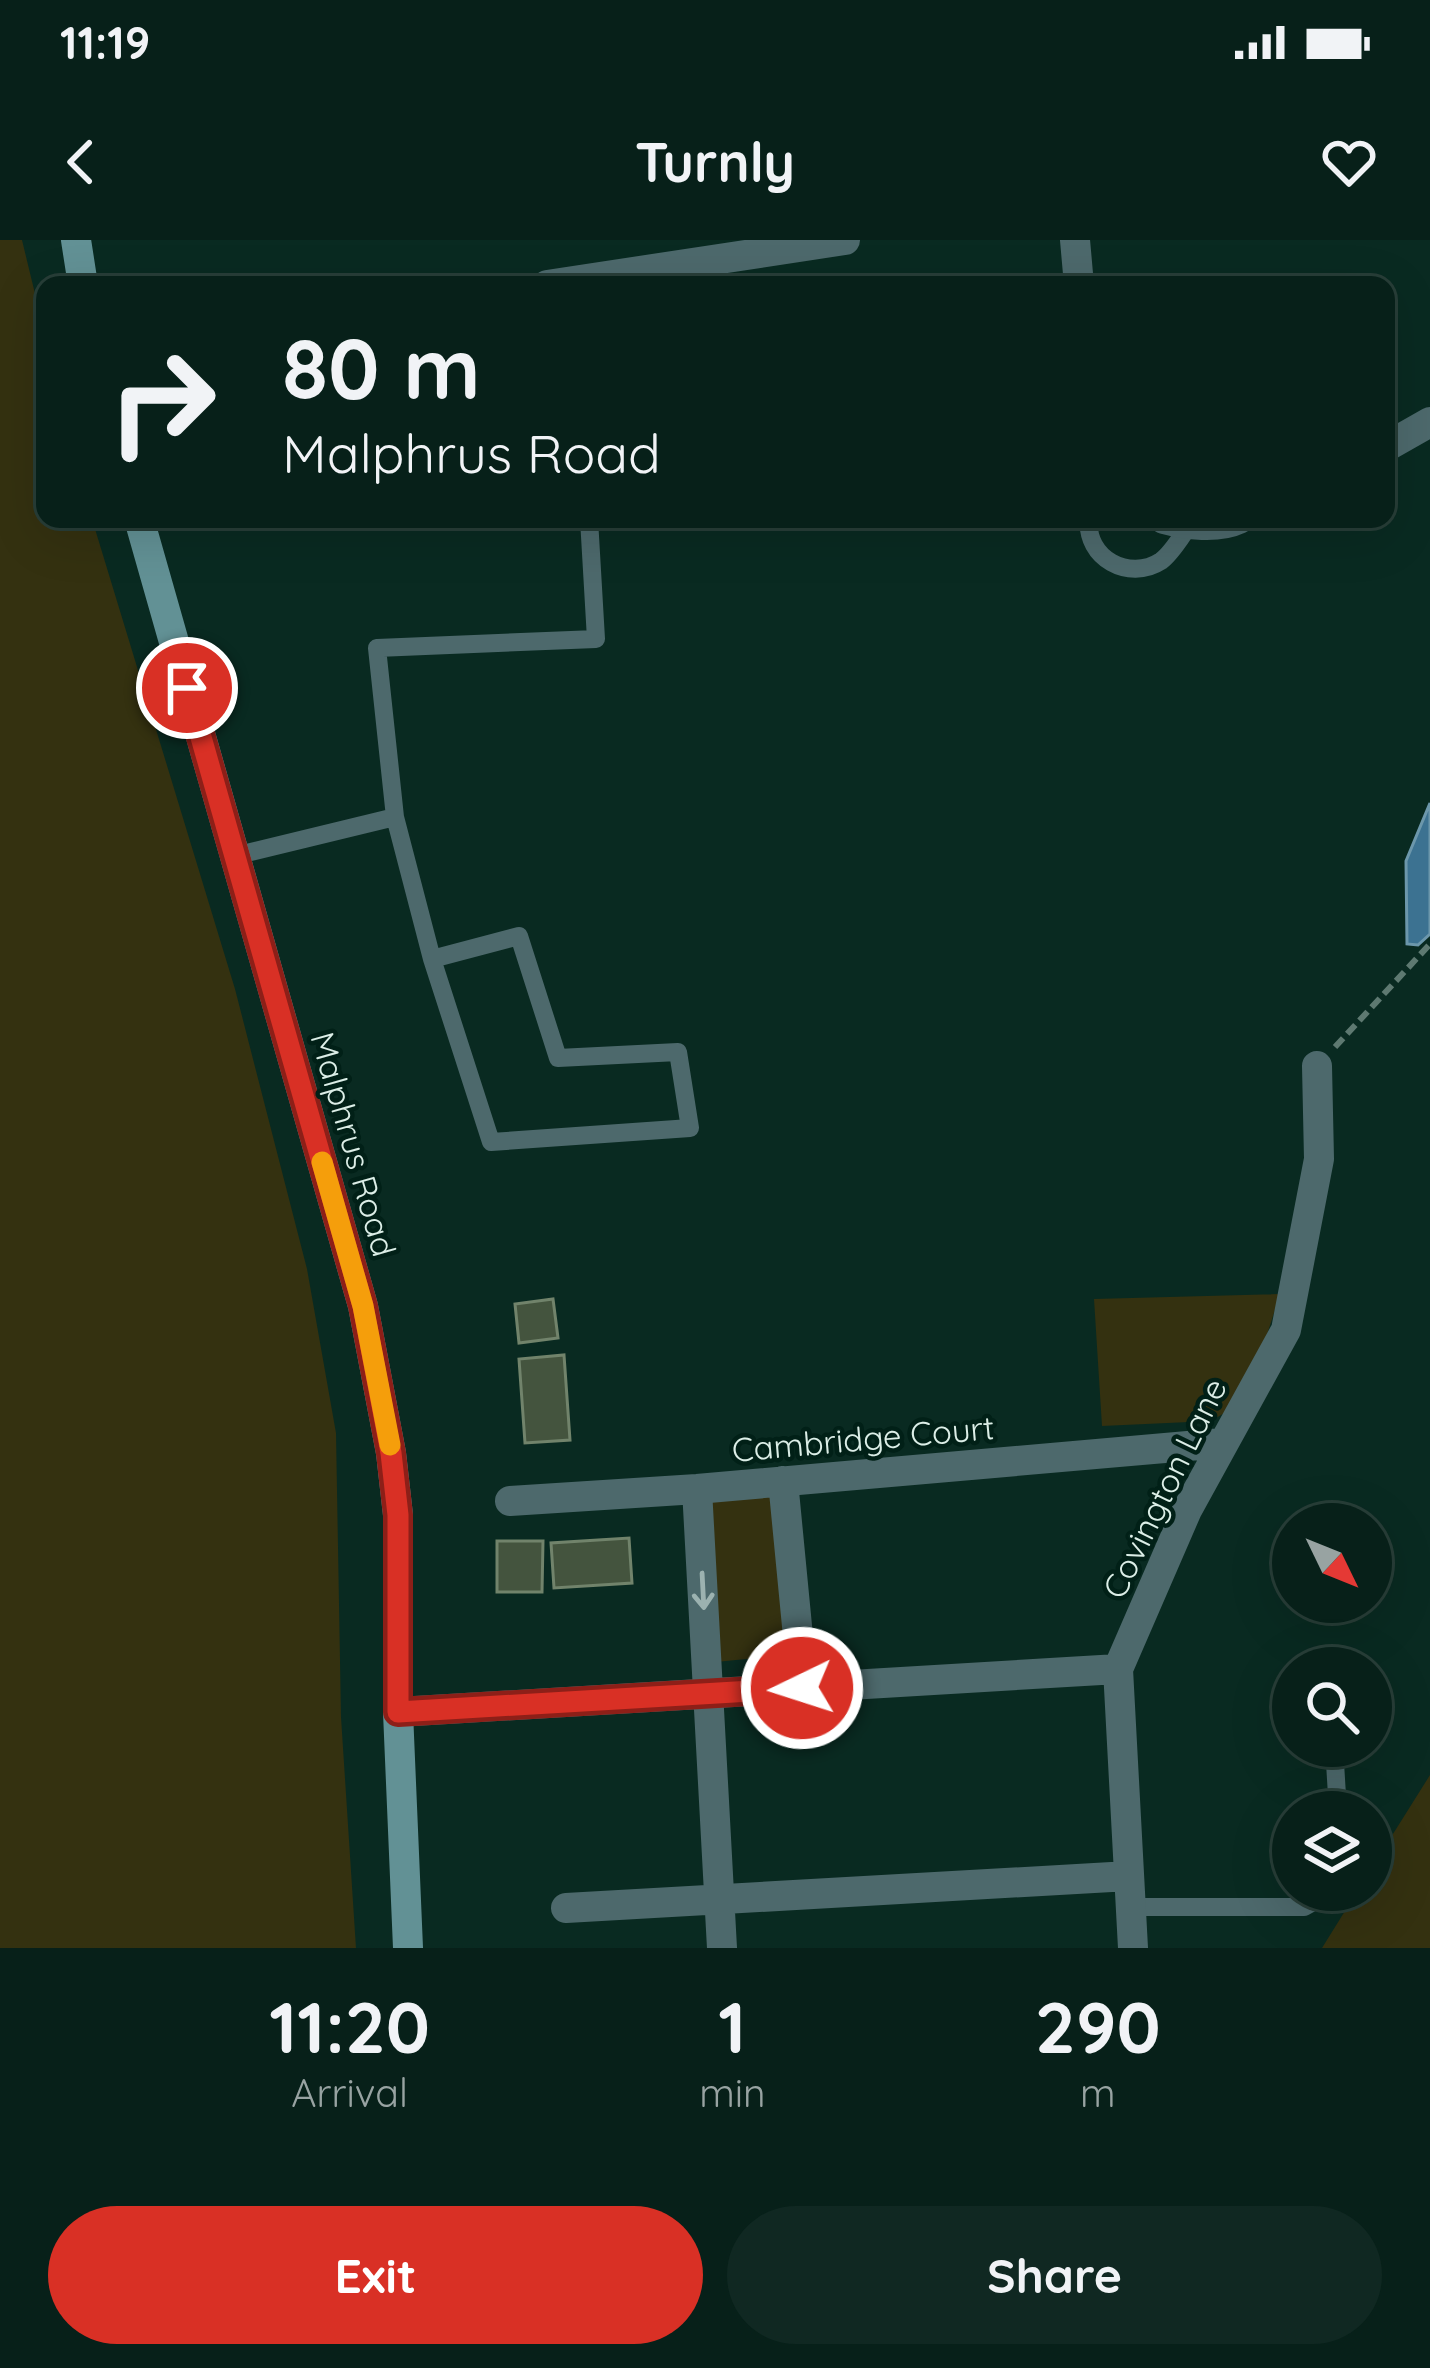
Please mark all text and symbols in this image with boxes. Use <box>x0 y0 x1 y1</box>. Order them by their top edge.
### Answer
text: 11:19 <box>60 14 150 70</box>
text: Turnly <box>635 128 795 196</box>
icon: back <box>48 129 114 195</box>
icon: heart <box>1316 129 1382 195</box>
text: 80 m <box>282 315 481 420</box>
icon: right <box>84 324 240 480</box>
text: Malphrus Road <box>282 419 661 487</box>
pin <box>136 637 238 739</box>
icon: arrive <box>154 655 220 721</box>
street label: Malphrus Road <box>302 1027 406 1261</box>
street label: Covington Lane <box>1093 1371 1235 1605</box>
street label: Cambridge Court <box>730 1406 996 1470</box>
north arrow <box>1272 1503 1392 1623</box>
map controls <box>1272 1503 1392 1911</box>
one-way arrow <box>692 1571 715 1610</box>
position arrow <box>739 1625 865 1751</box>
button: search <box>1272 1647 1392 1767</box>
button: layers <box>1272 1791 1392 1911</box>
text: 11:20 <box>269 1981 430 2071</box>
text: 1 <box>718 1981 746 2071</box>
text: 290 <box>1035 1981 1161 2071</box>
text: Arrival <box>291 2068 408 2117</box>
text: min <box>699 2068 766 2117</box>
text: m <box>1080 2068 1116 2117</box>
button: Exit <box>48 2206 703 2344</box>
button: Share <box>727 2206 1382 2344</box>

